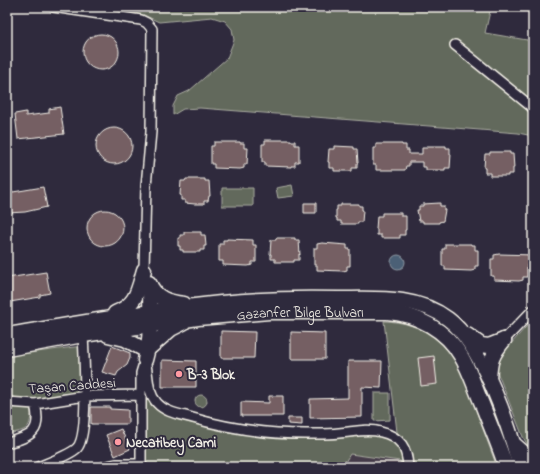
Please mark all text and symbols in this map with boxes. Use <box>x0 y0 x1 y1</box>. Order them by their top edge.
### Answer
street label: Gazanfer Bilge Bulvarı <box>236 303 364 327</box>
place label: B-3 Blok <box>186 365 236 386</box>
marker: B-3 Blok <box>174 369 184 379</box>
street label: Taşan Caddesi <box>28 373 117 400</box>
place label: Necatibey Cami <box>126 433 217 456</box>
marker: Necatibey Cami <box>113 437 123 447</box>

